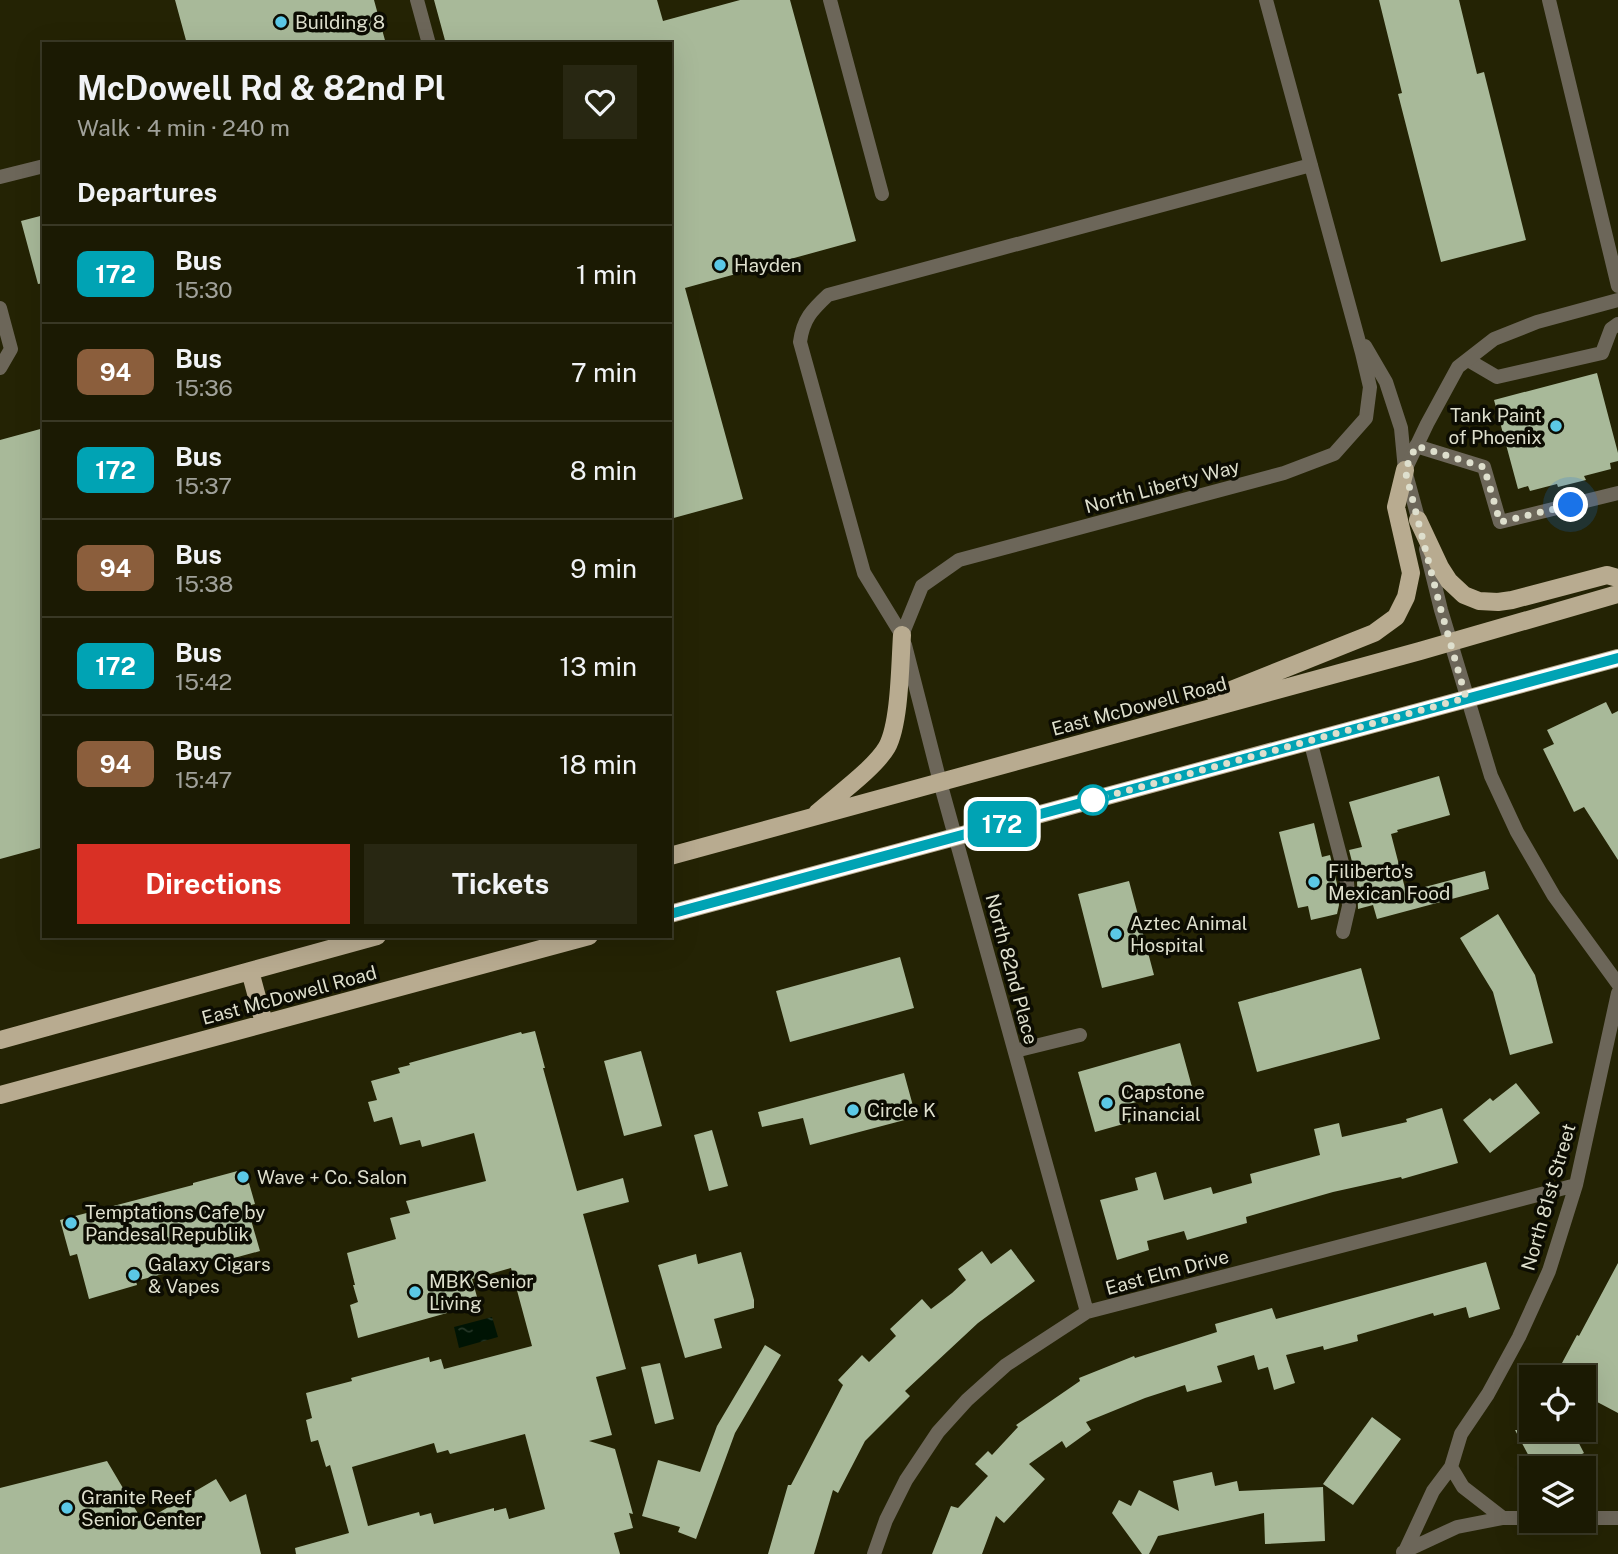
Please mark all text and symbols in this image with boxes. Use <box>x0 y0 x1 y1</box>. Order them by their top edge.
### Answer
place label: Building 8 <box>295 11 385 33</box>
marker: Building 8 <box>273 14 289 30</box>
button: heart <box>563 65 637 139</box>
text: McDowell Rd & 82nd Pl <box>77 69 446 107</box>
text: Walk · 4 min · 240 m <box>77 114 290 141</box>
text: Departures <box>77 177 217 208</box>
text: Bus <box>175 245 222 276</box>
place label: Hayden <box>734 254 802 276</box>
marker: Hayden <box>712 257 728 273</box>
text: 1 min <box>576 259 637 290</box>
text: 172 <box>95 260 136 288</box>
text: 15:30 <box>175 276 233 303</box>
text: Bus <box>175 343 222 374</box>
text: 7 min <box>571 357 637 388</box>
text: 94 <box>100 358 131 386</box>
text: 15:36 <box>175 374 233 401</box>
place label: Tank Paint of Phoenix <box>1449 404 1542 448</box>
marker: Tank Paint of Phoenix <box>1548 418 1564 434</box>
text: Bus <box>175 441 222 472</box>
text: 8 min <box>570 455 637 486</box>
street label: North Liberty Way <box>1082 455 1242 517</box>
text: 172 <box>95 456 136 484</box>
text: 15:37 <box>175 472 232 499</box>
your location <box>1553 487 1588 522</box>
text: Bus <box>175 539 222 570</box>
text: 9 min <box>570 553 637 584</box>
text: 94 <box>100 554 131 582</box>
text: 15:38 <box>175 570 234 597</box>
text: Bus <box>175 637 222 668</box>
text: 13 min <box>560 651 637 682</box>
text: 172 <box>95 652 136 680</box>
text: 15:42 <box>175 668 232 695</box>
street label: East McDowell Road <box>1049 672 1229 740</box>
text: Bus <box>175 735 222 766</box>
text: 18 min <box>559 749 637 780</box>
text: 94 <box>100 750 131 778</box>
text: 15:47 <box>175 766 232 793</box>
unlabelled marker <box>1078 785 1108 815</box>
line badge: 172 <box>962 801 1042 847</box>
text: 172 <box>982 810 1022 838</box>
button: Directions <box>77 844 350 924</box>
button: Tickets <box>364 844 637 924</box>
place label: Filiberto's Mexican Food <box>1328 860 1450 904</box>
marker: Filiberto's Mexican Food <box>1306 874 1322 890</box>
street label: North 82nd Place <box>981 891 1043 1047</box>
place label: Aztec Animal Hospital <box>1130 912 1247 956</box>
marker: Aztec Animal Hospital <box>1108 926 1124 942</box>
street label: East McDowell Road <box>199 961 379 1029</box>
place label: Capstone Financial <box>1121 1081 1205 1125</box>
marker: Capstone Financial <box>1099 1095 1115 1111</box>
place label: Circle K <box>867 1099 936 1121</box>
marker: Circle K <box>845 1102 861 1118</box>
street label: North 81st Street <box>1516 1121 1580 1273</box>
place label: Wave + Co. Salon <box>257 1166 407 1188</box>
marker: Wave + Co. Salon <box>235 1169 251 1185</box>
place label: Temptations Cafe by Pandesal Republik <box>85 1201 266 1245</box>
marker: Temptations Cafe by Pandesal Republik <box>63 1215 79 1231</box>
street label: East Elm Drive <box>1103 1245 1231 1299</box>
place label: Galaxy Cigars & Vapes <box>148 1253 271 1297</box>
marker: Galaxy Cigars & Vapes <box>126 1267 142 1283</box>
place label: MBK Senior Living <box>429 1270 534 1314</box>
marker: MBK Senior Living <box>407 1284 423 1300</box>
map controls <box>1519 1365 1596 1533</box>
button: locate <box>1519 1365 1596 1442</box>
button: layers <box>1519 1456 1596 1533</box>
place label: Granite Reef Senior Center <box>81 1486 203 1530</box>
marker: Granite Reef Senior Center <box>59 1500 75 1516</box>

